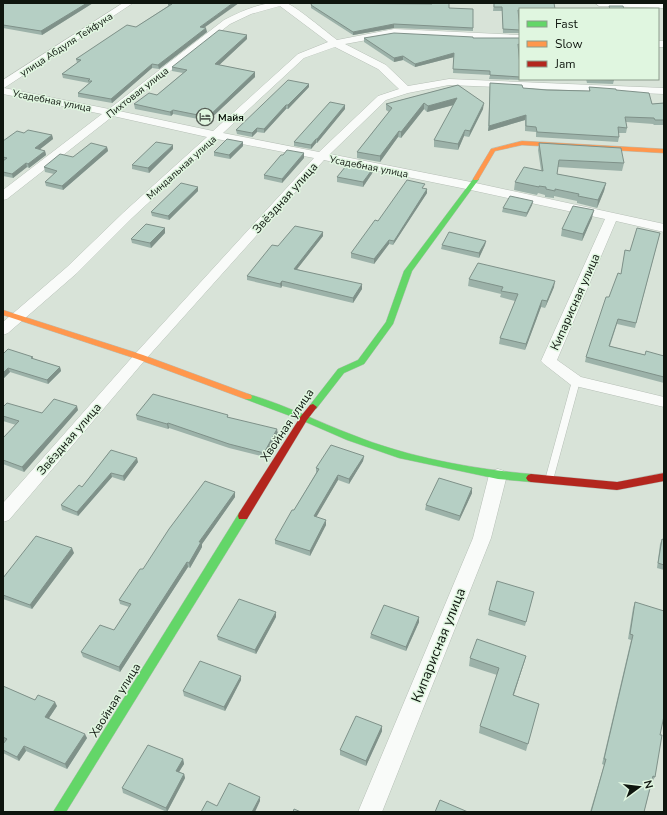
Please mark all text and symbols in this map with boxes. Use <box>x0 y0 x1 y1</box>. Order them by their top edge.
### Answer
legend <box>519 8 659 80</box>
street label: улица Абдуля Тейфука <box>17 10 116 80</box>
text: Fast <box>555 16 578 32</box>
text: Slow <box>555 36 583 52</box>
text: Jam <box>554 56 576 72</box>
street label: Пихтовая улица <box>104 64 172 122</box>
street label: Усадебная улица <box>10 86 92 115</box>
hotel icon: Майя <box>195 107 215 127</box>
place label: Майя <box>218 111 244 125</box>
street label: Миндальная улица <box>144 132 220 203</box>
street label: Усадебная улица <box>327 152 409 181</box>
street label: Звёздная улица <box>249 159 321 237</box>
street label: Кипарисная улица <box>546 251 604 353</box>
street label: Хвойная улица <box>257 385 317 465</box>
street label: Звёздная улица <box>33 400 105 478</box>
street label: Кипарисная улица <box>407 585 470 705</box>
street label: Хвойная улица <box>86 660 144 740</box>
north arrow <box>619 767 659 807</box>
text: N <box>640 779 656 790</box>

